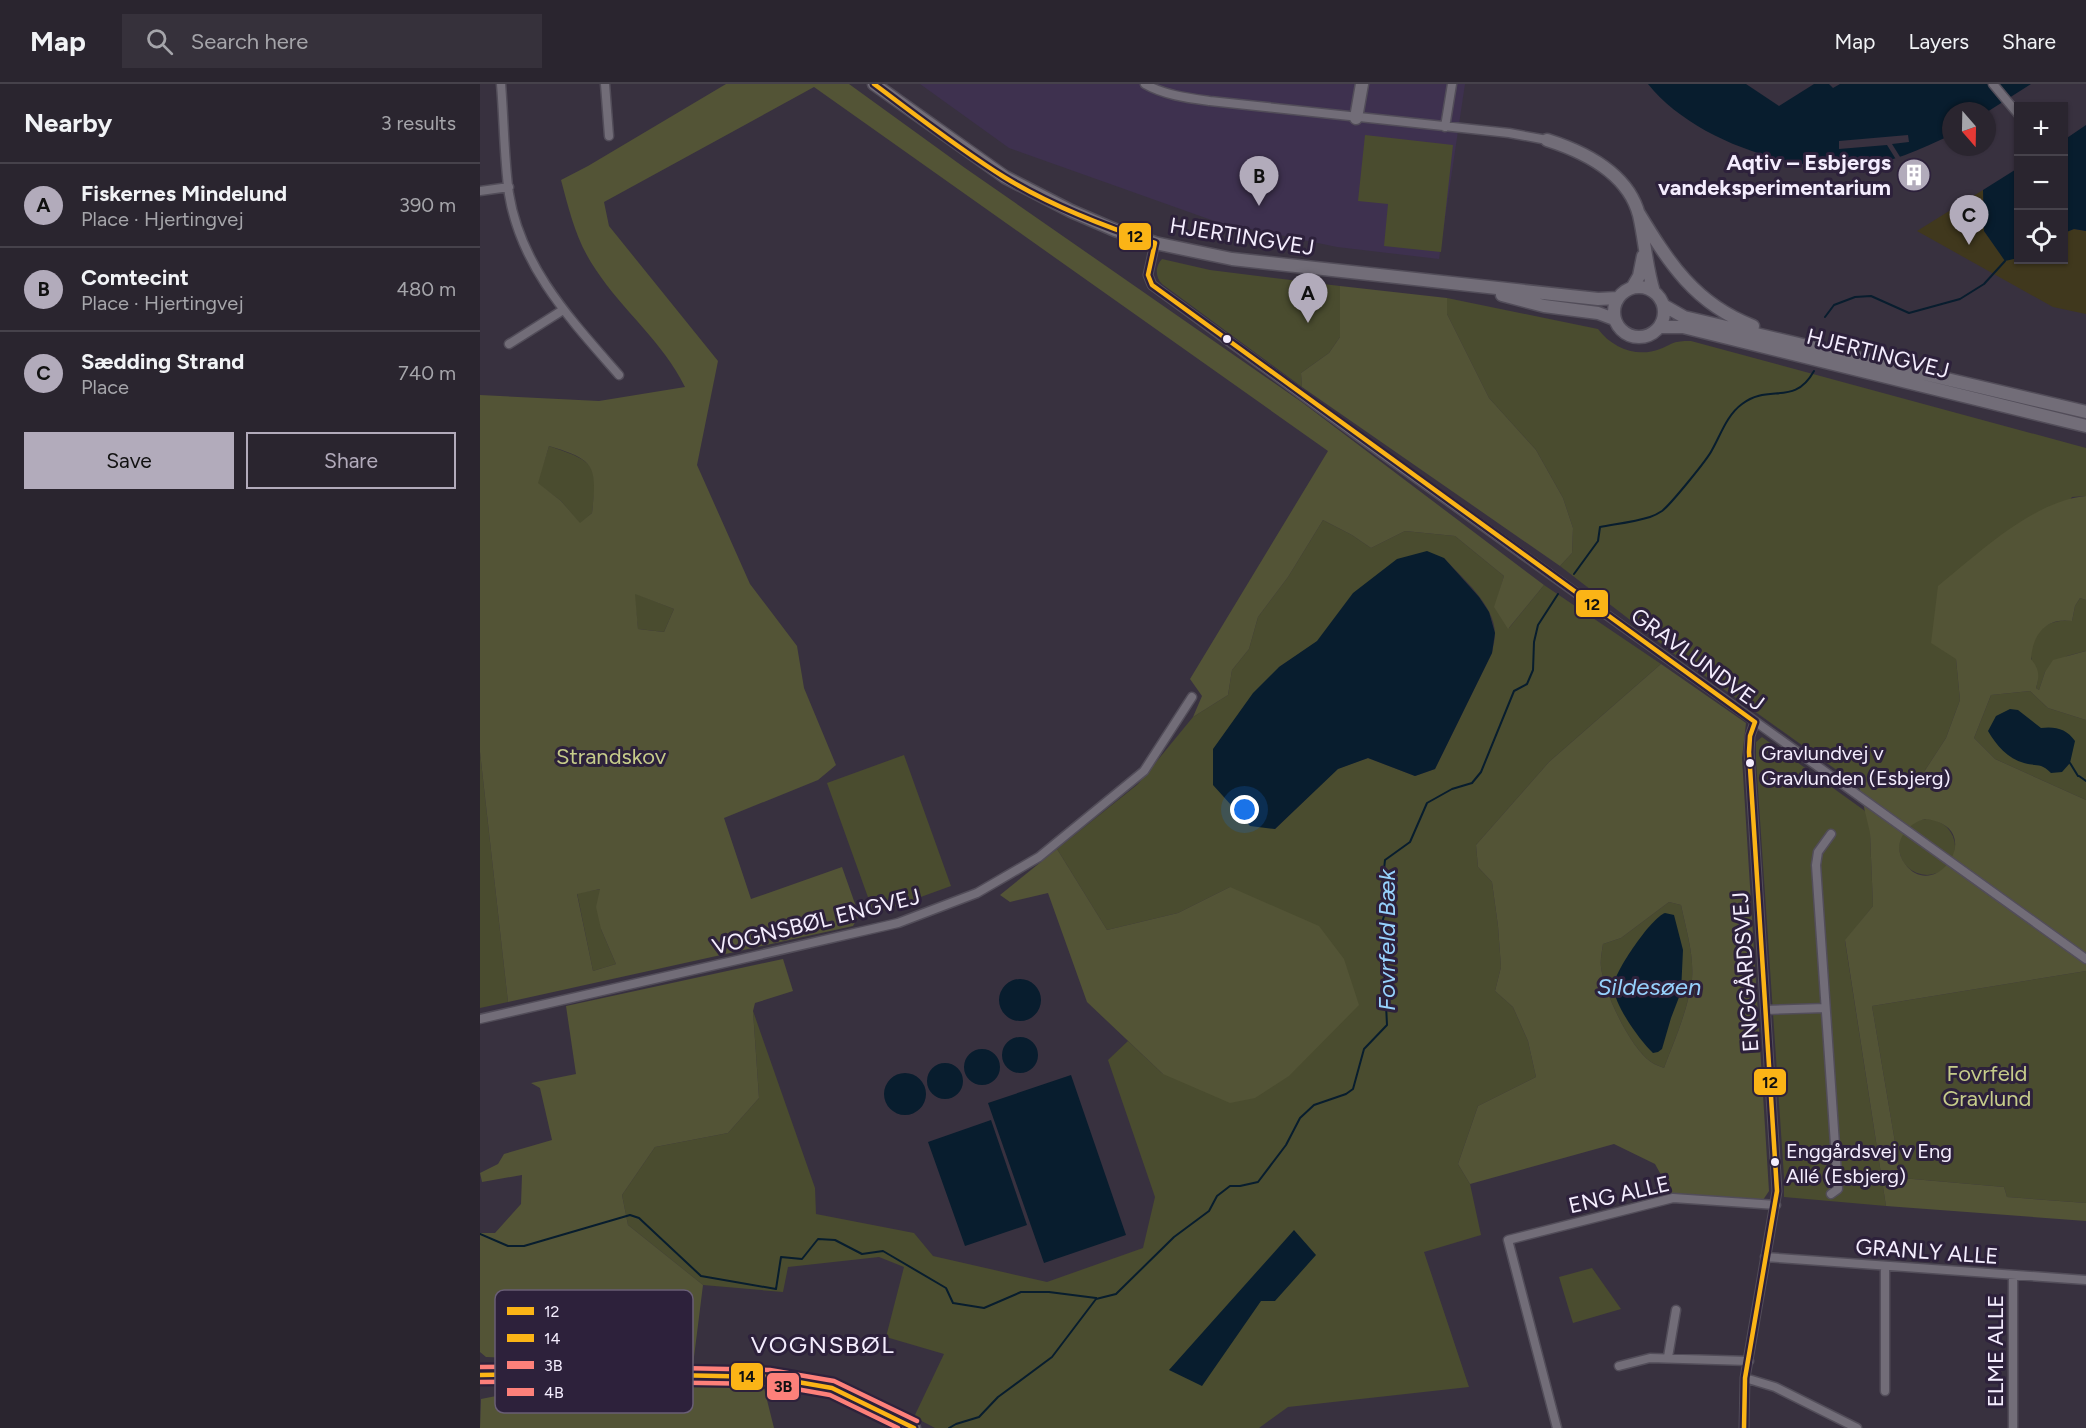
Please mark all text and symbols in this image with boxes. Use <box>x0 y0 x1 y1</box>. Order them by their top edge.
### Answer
search box <box>122 14 542 68</box>
text: Map <box>30 24 86 58</box>
icon: search <box>143 25 176 58</box>
text: Search here <box>191 28 308 55</box>
text: Map <box>1835 29 1875 54</box>
text: Layers <box>1908 29 1969 54</box>
text: Share <box>2002 29 2056 54</box>
north arrow <box>1942 102 1996 156</box>
map controls <box>2014 102 2068 264</box>
button: + <box>2014 102 2068 156</box>
text: Nearby <box>24 107 112 139</box>
text: 3 results <box>381 111 456 135</box>
place label: Aqtiv – Esbjergs vandeksperimentarium <box>1658 149 1891 201</box>
pin: B <box>1240 156 1278 206</box>
button: − <box>2014 156 2068 210</box>
building icon: Aqtiv – Esbjergs vandeksperimentarium <box>1896 157 1932 193</box>
text: Fiskernes Mindelund <box>81 180 287 207</box>
text: A <box>36 193 51 217</box>
text: 390 m <box>399 193 456 217</box>
pin: C <box>1950 196 1988 245</box>
text: Place · Hjertingvej <box>81 207 244 231</box>
button: locate <box>2014 210 2068 264</box>
street label: HJERTINGVEJ <box>1168 212 1316 261</box>
line badge: 12 <box>1118 222 1152 251</box>
text: 12 <box>1127 227 1143 246</box>
text: Comtecint <box>81 264 189 291</box>
pin: A <box>1288 274 1328 323</box>
text: B <box>37 277 50 301</box>
text: 480 m <box>397 277 456 301</box>
text: Place · Hjertingvej <box>81 291 244 315</box>
street label: HJERTINGVEJ <box>1804 323 1952 384</box>
unlabelled marker <box>1221 333 1233 345</box>
text: Sædding Strand <box>81 348 244 375</box>
text: C <box>36 361 51 385</box>
text: 740 m <box>398 361 456 385</box>
text: Place <box>81 375 129 399</box>
button: Save <box>24 432 234 489</box>
button: Share <box>246 432 456 489</box>
line badge: 12 <box>1575 589 1609 618</box>
text: 12 <box>1584 595 1600 614</box>
street label: GRAVLUNDVEJ <box>1626 602 1770 717</box>
place label: Gravlundvej v Gravlunden (Esbjerg) <box>1761 741 1951 790</box>
park label: Strandskov <box>556 743 667 770</box>
marker: Gravlundvej v Gravlunden (Esbjerg) <box>1744 757 1756 769</box>
your location <box>1230 795 1259 824</box>
water label: Fovrfeld Bæk <box>1372 868 1401 1011</box>
street label: VOGNSBØL ENGVEJ <box>709 883 923 960</box>
street label: ENGGÅRDSVEJ <box>1726 891 1765 1053</box>
water label: Sildesøen <box>1597 972 1701 1001</box>
park label: Fovrfeld Gravlund <box>1943 1060 2031 1112</box>
line badge: 12 <box>1753 1068 1787 1096</box>
text: 12 <box>1762 1073 1778 1092</box>
place label: Enggårdsvej v Eng Allé (Esbjerg) <box>1786 1139 1952 1188</box>
marker: Enggårdsvej v Eng Allé (Esbjerg) <box>1769 1156 1781 1168</box>
street label: ENG ALLE <box>1566 1170 1672 1219</box>
street label: GRANLY ALLE <box>1855 1233 1999 1270</box>
legend <box>495 1290 693 1413</box>
street label: ELME ALLE <box>1982 1295 2009 1407</box>
text: 12 <box>544 1302 560 1321</box>
text: 14 <box>544 1329 561 1348</box>
district label: VOGNSBØL <box>751 1330 895 1359</box>
text: 3B <box>544 1356 563 1375</box>
line badge: 14 <box>730 1362 764 1391</box>
text: 14 <box>739 1367 755 1386</box>
line badge: 3B <box>766 1372 800 1401</box>
text: 3B <box>774 1377 793 1396</box>
text: 4B <box>544 1383 564 1402</box>

